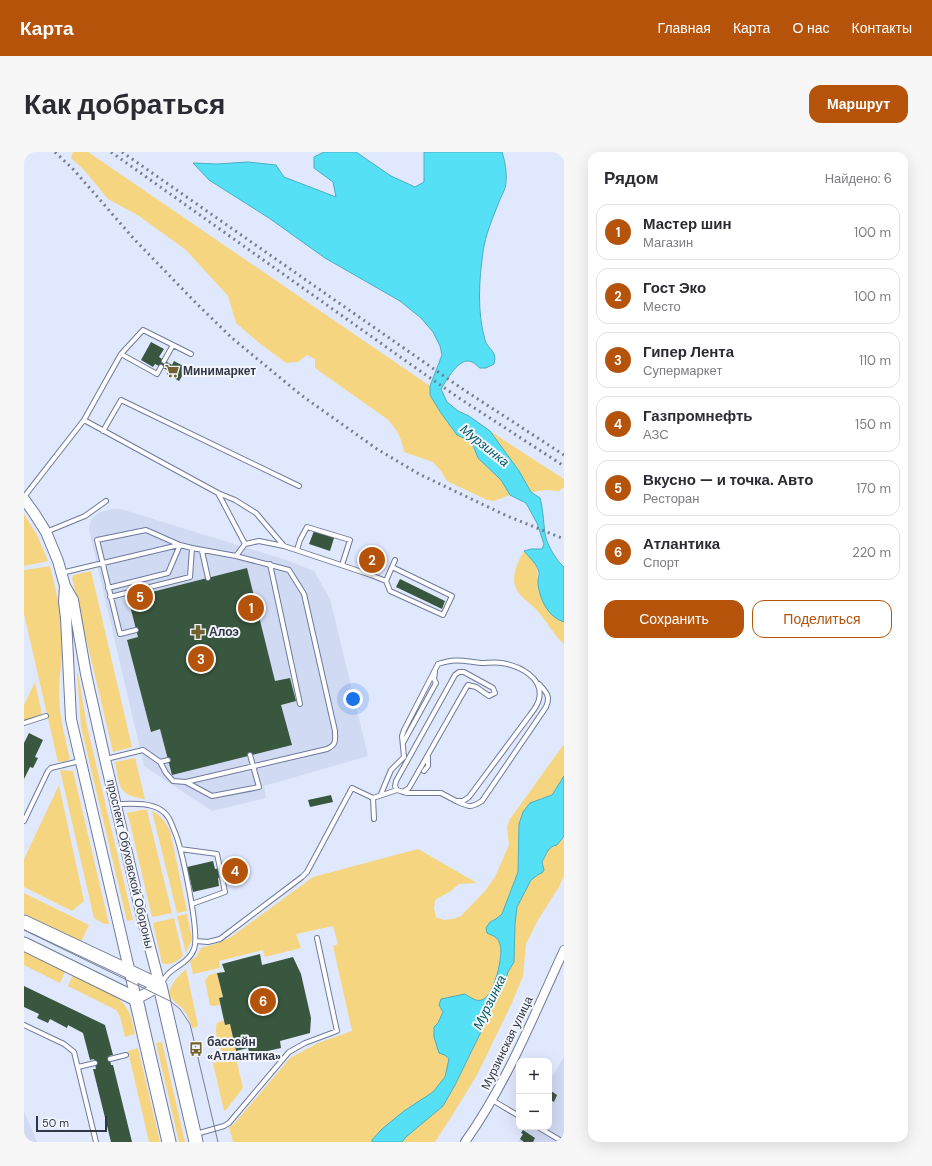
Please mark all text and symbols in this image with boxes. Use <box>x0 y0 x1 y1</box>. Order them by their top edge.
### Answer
text: Карта <box>20 16 74 41</box>
text: Главная <box>658 19 711 37</box>
text: Карта <box>733 19 770 37</box>
text: О нас <box>792 19 830 37</box>
text: Контакты <box>852 19 912 37</box>
button: Маршрут <box>809 85 908 123</box>
text: Как добраться <box>24 86 225 123</box>
text: Рядом <box>604 167 659 189</box>
text: Найдено: 6 <box>825 170 892 187</box>
text: Мастер шин <box>643 214 732 234</box>
text: 1 <box>616 224 620 241</box>
text: 100 m <box>854 224 891 241</box>
text: Магазин <box>643 234 693 251</box>
text: Гост Эко <box>643 278 706 298</box>
text: 2 <box>614 288 622 305</box>
text: 100 m <box>854 288 891 305</box>
text: Место <box>643 298 681 315</box>
text: Гипер Лента <box>643 342 734 362</box>
text: 3 <box>614 352 622 369</box>
text: 110 m <box>859 352 891 369</box>
text: Супермаркет <box>643 362 722 379</box>
supermarket icon: Минимаркет <box>164 363 180 379</box>
place label: Минимаркет <box>183 363 256 379</box>
text: Газпромнефть <box>643 406 752 426</box>
text: 4 <box>614 416 622 433</box>
text: 150 m <box>855 416 891 433</box>
water label: Мурзинка <box>457 420 513 470</box>
text: АЗС <box>643 426 669 443</box>
text: Вкусно — и точка. Авто <box>643 470 813 490</box>
text: 5 <box>614 480 622 497</box>
text: 170 m <box>856 480 891 497</box>
text: Ресторан <box>643 490 700 507</box>
text: Атлантика <box>643 534 720 554</box>
text: 6 <box>614 544 622 561</box>
text: 220 m <box>852 544 891 561</box>
pin: 2 <box>359 545 385 575</box>
text: Спорт <box>643 554 680 571</box>
pin: 5 <box>127 582 153 612</box>
pin: 1 <box>238 593 264 623</box>
button: Сохранить <box>604 600 744 638</box>
button: Поделиться <box>752 600 892 638</box>
pharmacy icon: Алоэ <box>190 624 206 640</box>
place label: Алоэ <box>209 624 239 640</box>
pin: 3 <box>188 644 214 674</box>
your location <box>343 689 363 709</box>
street label: проспект Обуховской Обороны <box>103 778 157 950</box>
pin: 4 <box>222 856 248 886</box>
water label: Мурзинка <box>469 972 510 1032</box>
pin: 6 <box>250 986 276 1016</box>
street label: Мурзинская улица <box>477 993 537 1092</box>
place label: бассейн «Атлантика» <box>207 1034 281 1064</box>
bus stop icon: бассейн «Атлантика» <box>188 1041 204 1057</box>
map controls <box>516 1058 552 1130</box>
button: + <box>516 1058 552 1094</box>
button: − <box>516 1094 552 1130</box>
scale bar <box>36 1114 107 1133</box>
text: 50 m <box>42 1116 69 1130</box>

